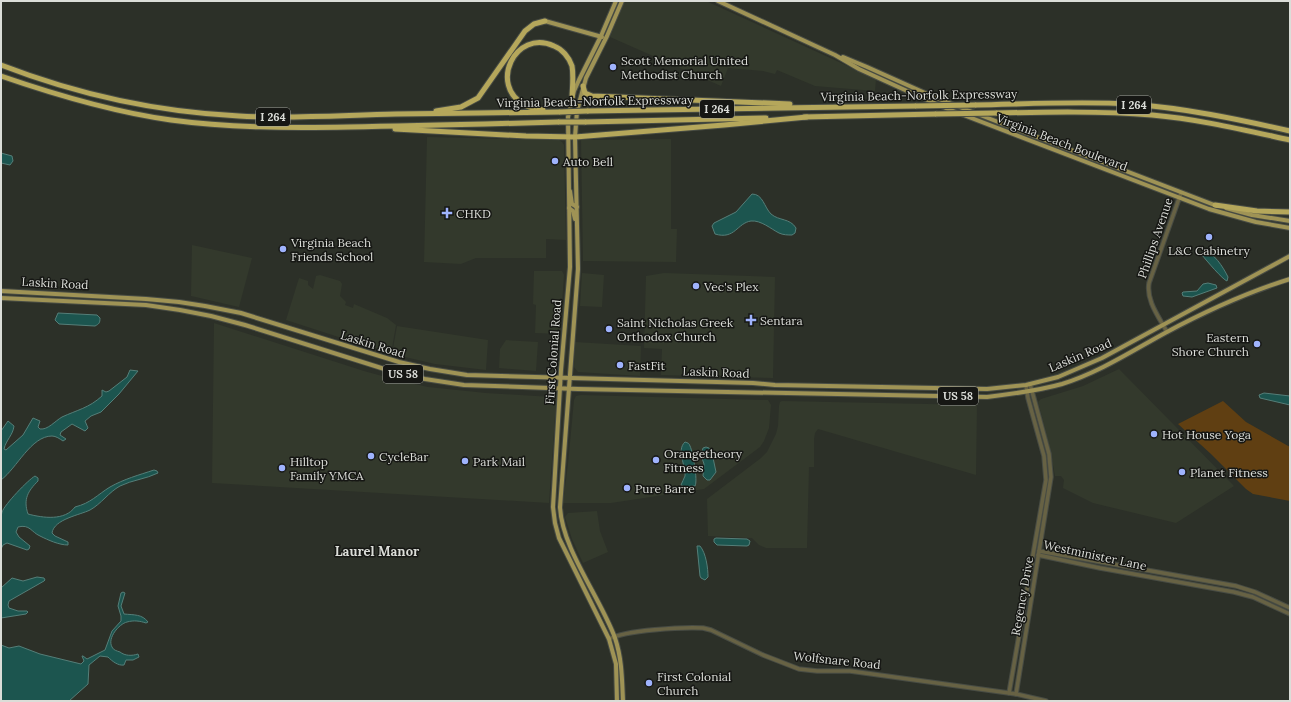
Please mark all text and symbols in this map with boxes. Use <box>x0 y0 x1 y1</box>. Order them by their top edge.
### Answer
place label: Scott Memorial United Methodist Church <box>621 53 748 82</box>
marker: Scott Memorial United Methodist Church <box>608 62 618 72</box>
street label: Virginia Beach-Norfolk Expressway <box>820 86 1018 104</box>
street label: Virginia Beach-Norfolk Expressway <box>496 92 694 110</box>
road number: I 264 <box>1117 96 1151 114</box>
road number: I 264 <box>700 100 734 118</box>
road number: I 264 <box>256 108 290 126</box>
street label: Virginia Beach Boulevard <box>993 110 1130 174</box>
place label: Auto Bell <box>562 154 613 169</box>
marker: Auto Bell <box>550 156 560 166</box>
street label: Phillips Avenue <box>1134 195 1176 280</box>
place label: CHKD <box>456 206 491 221</box>
marker: CHKD <box>441 207 453 219</box>
marker: L&C Cabinetry <box>1204 232 1214 242</box>
place label: Virginia Beach Friends School <box>290 235 373 264</box>
place label: L&C Cabinetry <box>1168 243 1251 258</box>
marker: Virginia Beach Friends School <box>278 244 288 254</box>
street label: Laskin Road <box>21 274 89 292</box>
place label: Vec's Plex <box>703 279 759 294</box>
marker: Vec's Plex <box>691 281 701 291</box>
street label: First Colonial Road <box>542 299 564 405</box>
place label: Sentara <box>760 313 803 328</box>
marker: Sentara <box>745 314 757 326</box>
place label: Saint Nicholas Greek Orthodox Church <box>617 315 734 344</box>
marker: Saint Nicholas Greek Orthodox Church <box>604 324 614 334</box>
street label: Laskin Road <box>339 327 407 361</box>
place label: Eastern Shore Church <box>1172 330 1249 359</box>
street label: Laskin Road <box>1046 335 1114 375</box>
marker: Eastern Shore Church <box>1252 339 1262 349</box>
place label: FastFit <box>628 358 666 373</box>
marker: FastFit <box>615 360 625 370</box>
street label: Laskin Road <box>682 363 750 381</box>
road number: US 58 <box>383 365 423 383</box>
road number: US 58 <box>938 387 978 405</box>
place label: Hot House Yoga <box>1162 427 1251 442</box>
marker: Hot House Yoga <box>1149 429 1159 439</box>
place label: Orangetheory Fitness <box>664 446 743 475</box>
place label: CycleBar <box>379 449 429 464</box>
marker: CycleBar <box>366 451 376 461</box>
place label: Hilltop Family YMCA <box>290 454 364 483</box>
place label: Park Mail <box>473 454 525 469</box>
marker: Orangetheory Fitness <box>651 455 661 465</box>
marker: Park Mail <box>460 456 470 466</box>
marker: Hilltop Family YMCA <box>277 463 287 473</box>
place label: Planet Fitness <box>1190 465 1268 480</box>
marker: Planet Fitness <box>1177 467 1187 477</box>
place label: Pure Barre <box>635 481 695 496</box>
marker: Pure Barre <box>622 483 632 493</box>
street label: Westminister Lane <box>1042 537 1148 573</box>
district label: Laurel Manor <box>335 543 420 560</box>
street label: Regency Drive <box>1008 555 1036 637</box>
street label: Wolfsnare Road <box>793 648 881 672</box>
place label: First Colonial Church <box>657 669 731 698</box>
marker: First Colonial Church <box>644 678 654 688</box>

